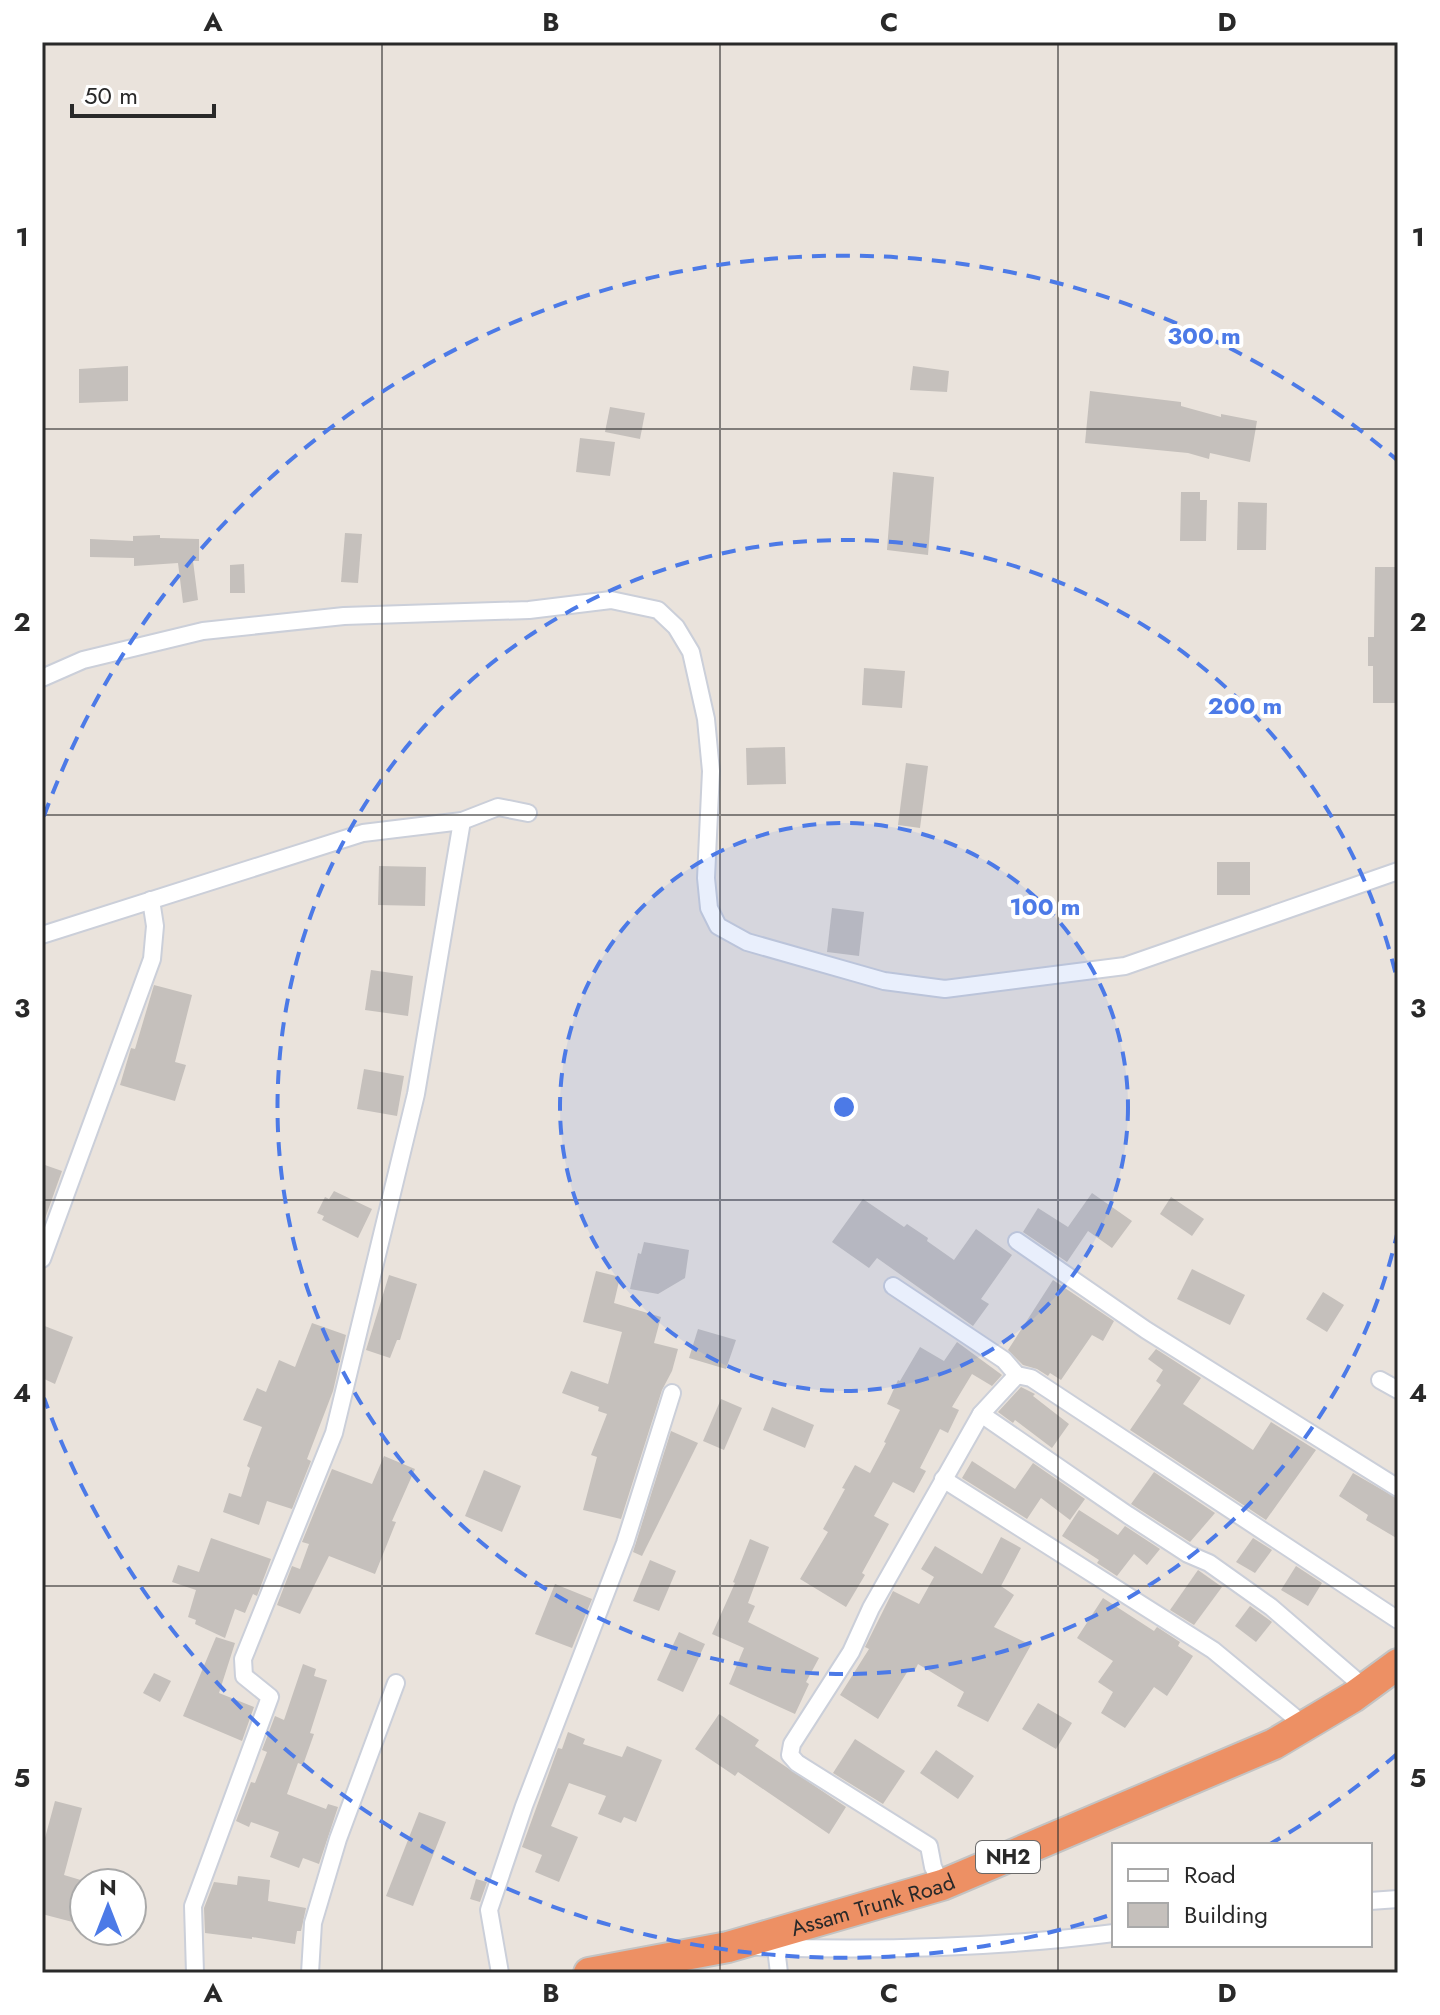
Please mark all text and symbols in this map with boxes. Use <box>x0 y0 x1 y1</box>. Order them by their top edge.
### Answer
text: A <box>202 3 223 41</box>
text: B <box>542 3 560 41</box>
text: C <box>880 3 898 41</box>
text: D <box>1217 3 1237 41</box>
scale bar <box>72 68 214 118</box>
text: 50 m <box>84 78 138 113</box>
text: 1 <box>15 218 29 256</box>
text: 1 <box>1411 218 1425 256</box>
text: 300 m <box>1167 318 1241 353</box>
text: 2 <box>13 603 31 641</box>
text: 2 <box>1409 603 1427 641</box>
text: 200 m <box>1208 688 1282 723</box>
text: 100 m <box>1010 889 1080 924</box>
text: 3 <box>14 989 30 1027</box>
text: 3 <box>1410 989 1426 1027</box>
centre of rings <box>830 1093 858 1121</box>
text: 4 <box>13 1374 31 1412</box>
text: 4 <box>1409 1374 1427 1412</box>
text: 5 <box>14 1759 30 1797</box>
text: 5 <box>1410 1759 1426 1797</box>
road number: NH2 <box>976 1841 1040 1873</box>
legend <box>1112 1843 1372 1947</box>
text: Road <box>1184 1857 1236 1892</box>
street label: Assam Trunk Road <box>787 1865 960 1944</box>
north arrow <box>68 1867 148 1947</box>
text: N <box>99 1871 117 1903</box>
text: Building <box>1184 1897 1268 1932</box>
text: A <box>202 1974 223 2012</box>
text: B <box>542 1974 560 2012</box>
text: C <box>880 1974 898 2012</box>
text: D <box>1217 1974 1237 2012</box>

